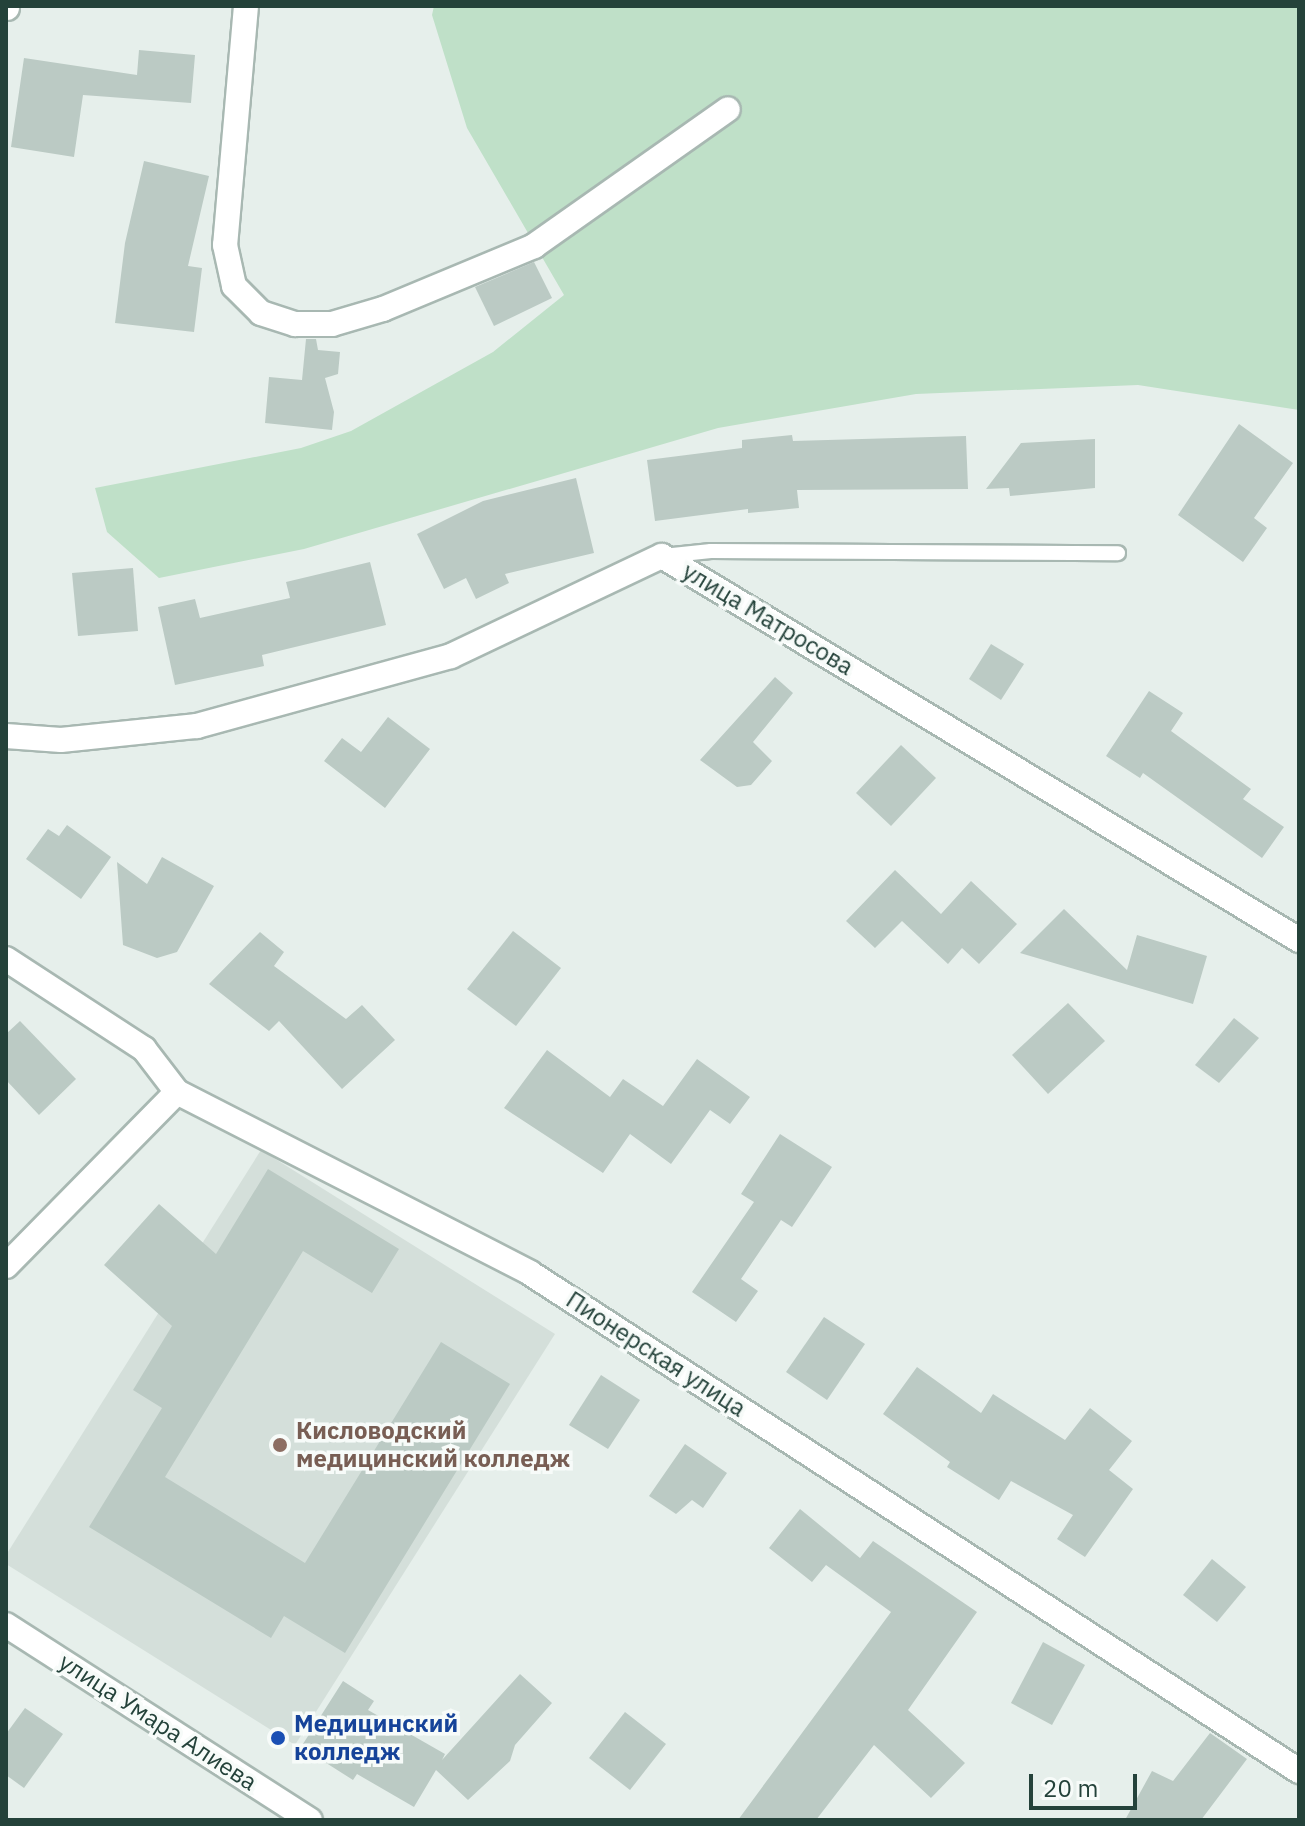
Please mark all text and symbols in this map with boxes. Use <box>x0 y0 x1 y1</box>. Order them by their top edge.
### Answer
street label: улица Матросова <box>677 557 859 681</box>
street label: Пионерская улица <box>561 1285 751 1423</box>
place label: Кисловодский медицинский колледж <box>296 1417 570 1473</box>
marker: Кисловодский медицинский колледж <box>271 1436 289 1454</box>
street label: улица Умара Алиева <box>54 1647 262 1797</box>
place label: Медицинский колледж <box>294 1710 458 1766</box>
marker: Медицинский колледж <box>269 1729 287 1747</box>
scale bar <box>1033 1758 1141 1808</box>
text: 20 m <box>1043 1772 1098 1804</box>

